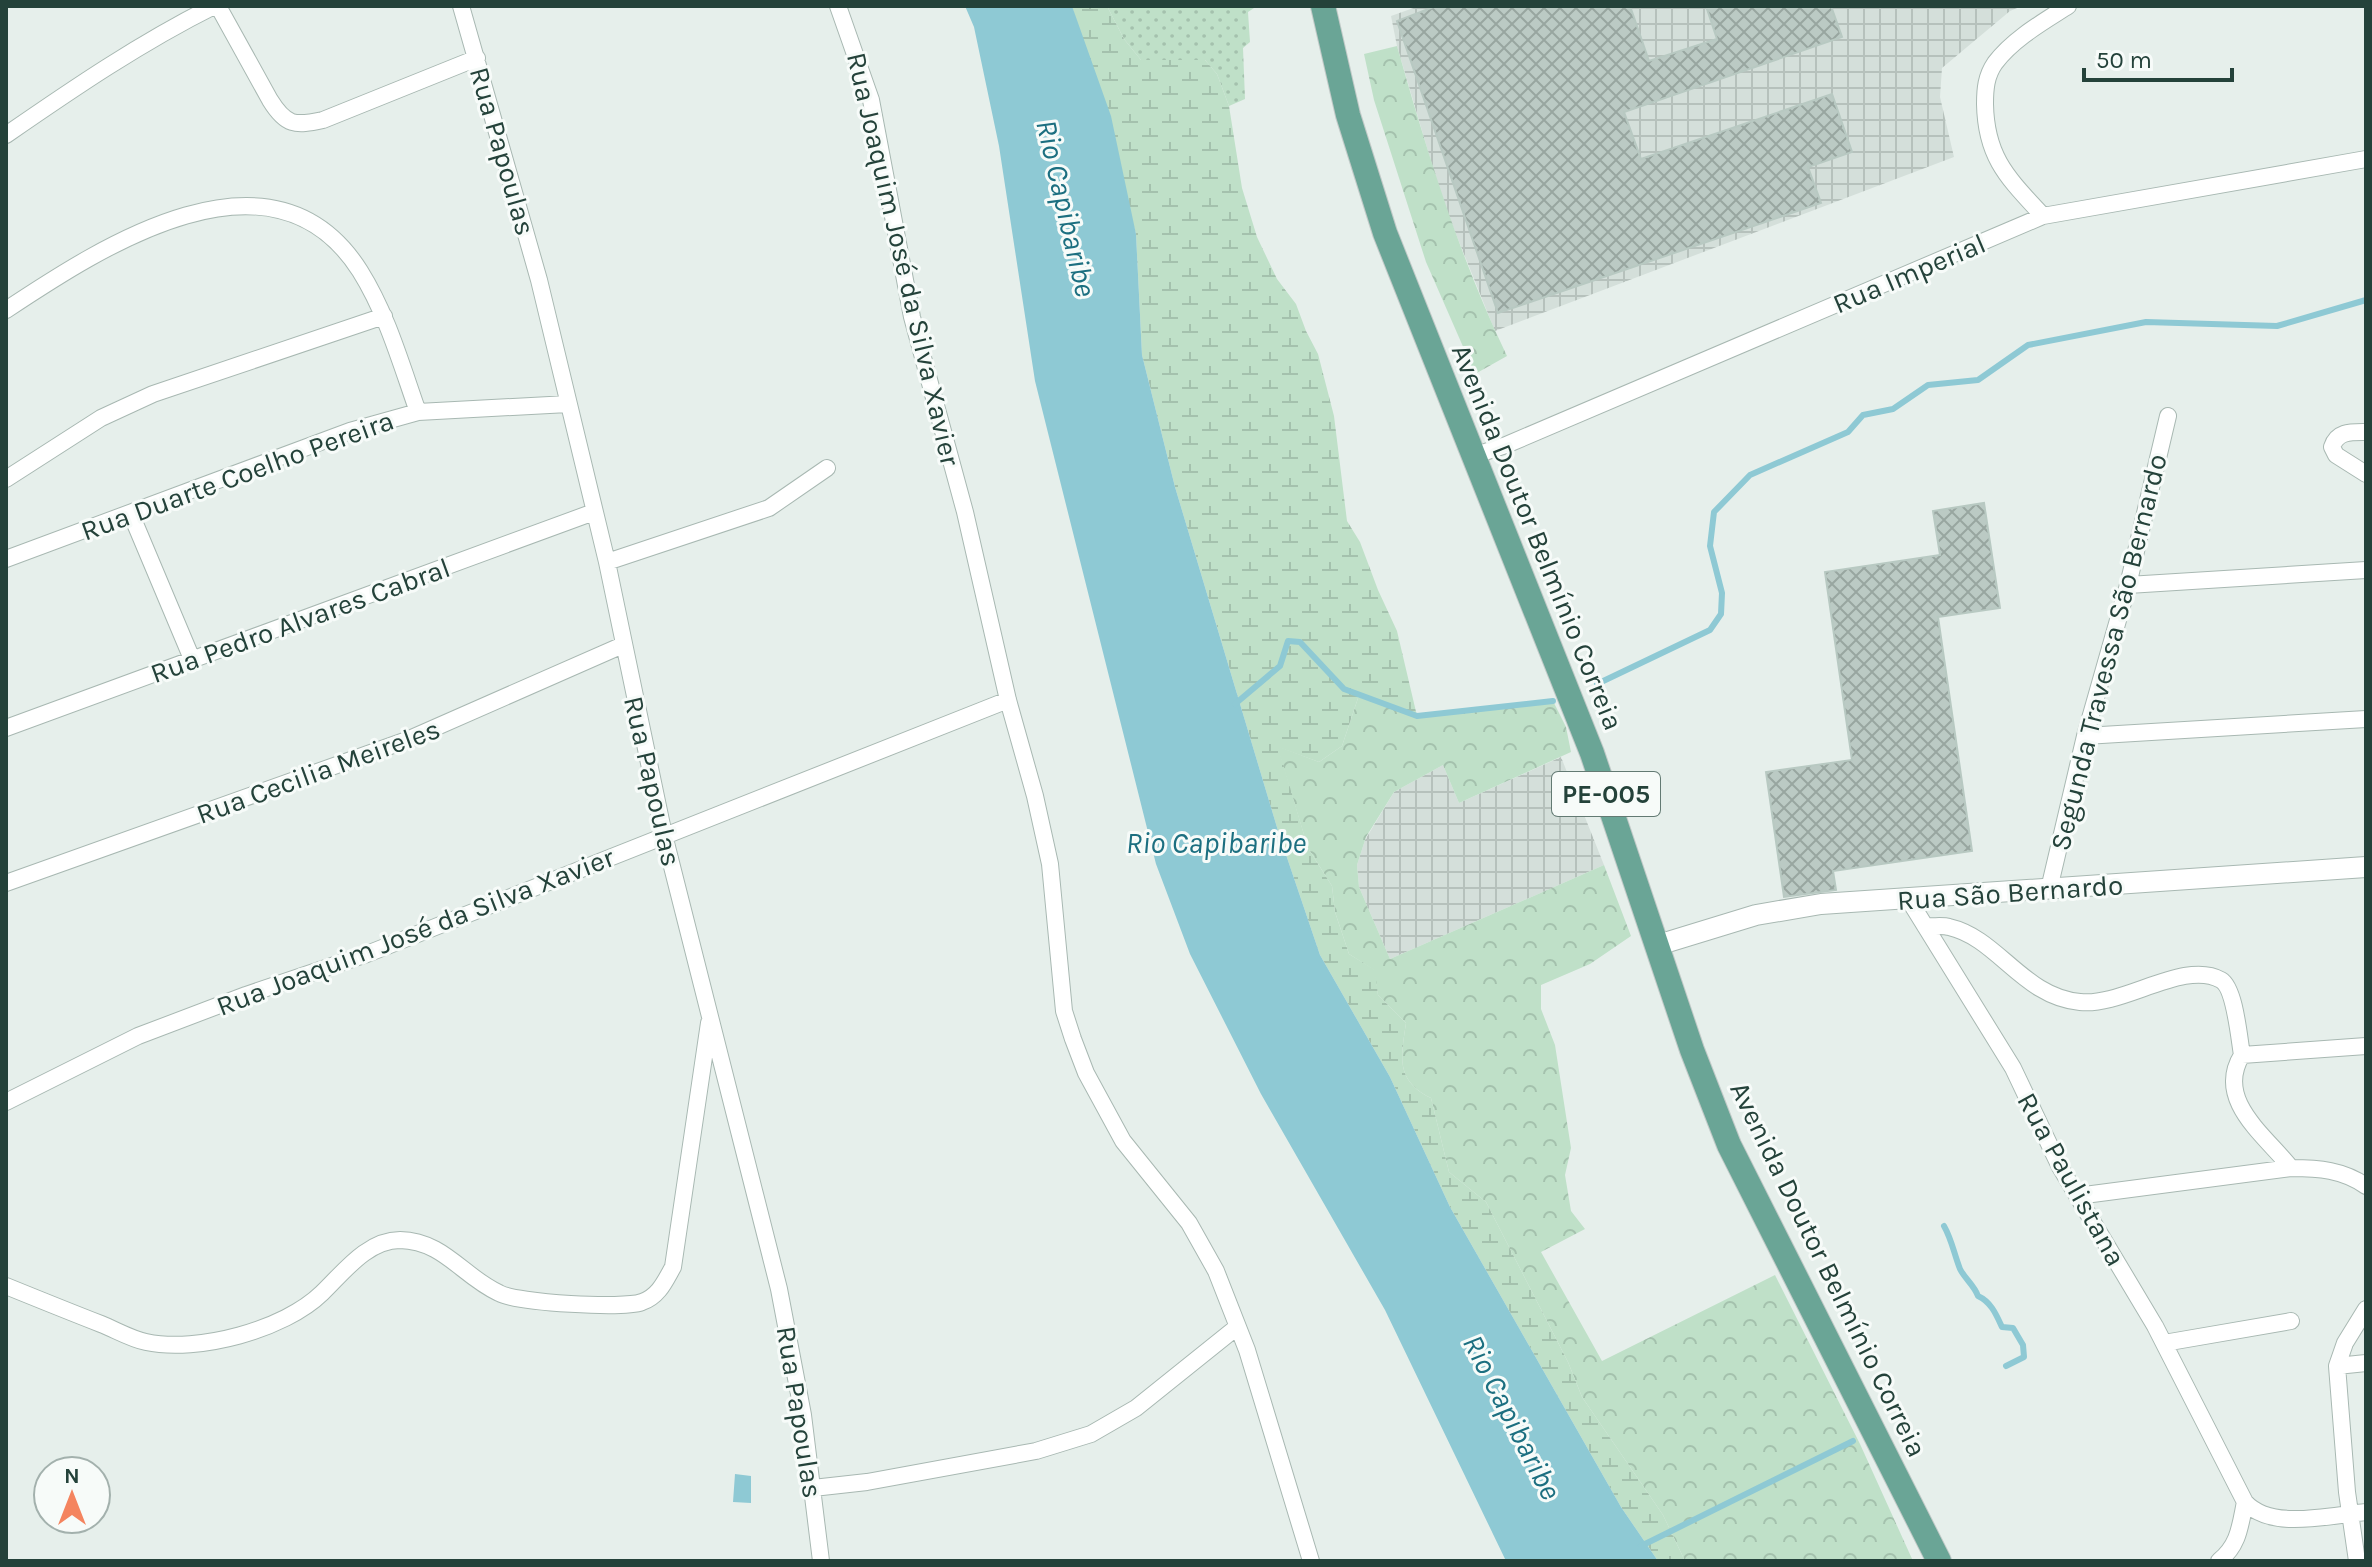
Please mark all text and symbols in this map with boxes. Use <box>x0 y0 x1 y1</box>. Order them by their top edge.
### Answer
scale bar <box>2084 32 2232 82</box>
text: 50 m <box>2096 46 2152 74</box>
street label: Rua Joaquim José da Silva Xavier <box>840 49 967 470</box>
street label: Rua Papoulas <box>463 63 542 239</box>
water label: Rio Capibaribe <box>1028 116 1104 300</box>
street label: Rua Imperial <box>1828 226 1991 320</box>
street label: Avenida Doutor Belmínio Correia <box>1445 339 1630 735</box>
street label: Rua Duarte Coelho Pereira <box>76 403 398 547</box>
street label: Segunda Travessa São Bernardo <box>2043 450 2174 854</box>
street label: Rua Pedro Alvares Cabral <box>146 551 455 690</box>
street label: Rua Papoulas <box>617 693 688 869</box>
street label: Rua Cecilia Meireles <box>192 712 444 831</box>
road number: PE-005 <box>1552 772 1660 816</box>
water label: Rio Capibaribe <box>1126 825 1306 861</box>
street label: Rua Joaquim José da Silva Xavier <box>212 840 619 1023</box>
street label: Rua São Bernardo <box>1896 868 2124 917</box>
street label: Avenida Doutor Belmínio Correia <box>1723 1076 1934 1462</box>
street label: Rua Paulistana <box>2010 1087 2133 1272</box>
street label: Rua Papoulas <box>770 1324 829 1500</box>
water label: Rio Capibaribe <box>1455 1328 1569 1506</box>
north arrow <box>32 1455 112 1535</box>
text: N <box>64 1463 80 1489</box>

